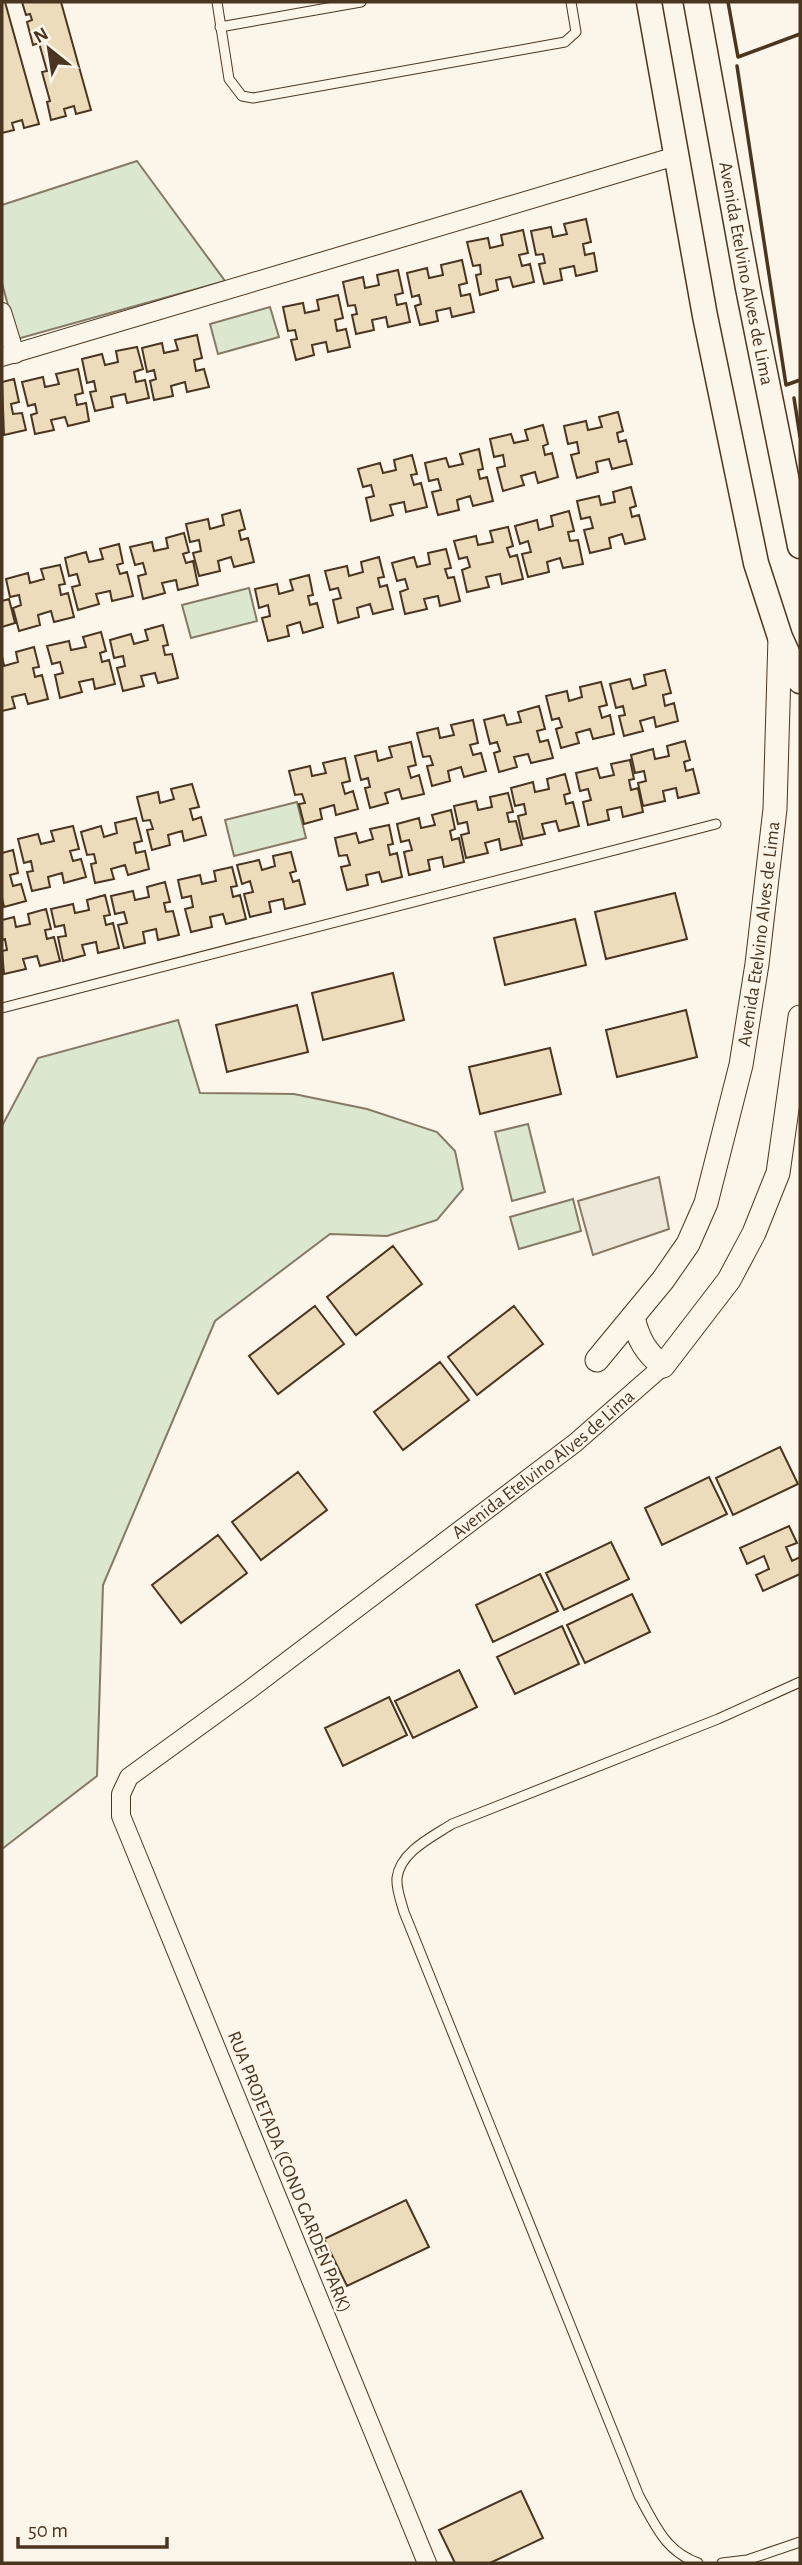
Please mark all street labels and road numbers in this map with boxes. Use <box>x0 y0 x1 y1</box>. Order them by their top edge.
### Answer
street label: Avenida Etelvino Alves de Lima <box>716 160 777 387</box>
street label: Avenida Etelvino Alves de Lima <box>735 820 783 1048</box>
street label: Avenida Etelvino Alves de Lima <box>448 1386 638 1542</box>
street label: RUA PROJETADA (COND GARDEN PARK) <box>224 2029 354 2315</box>

